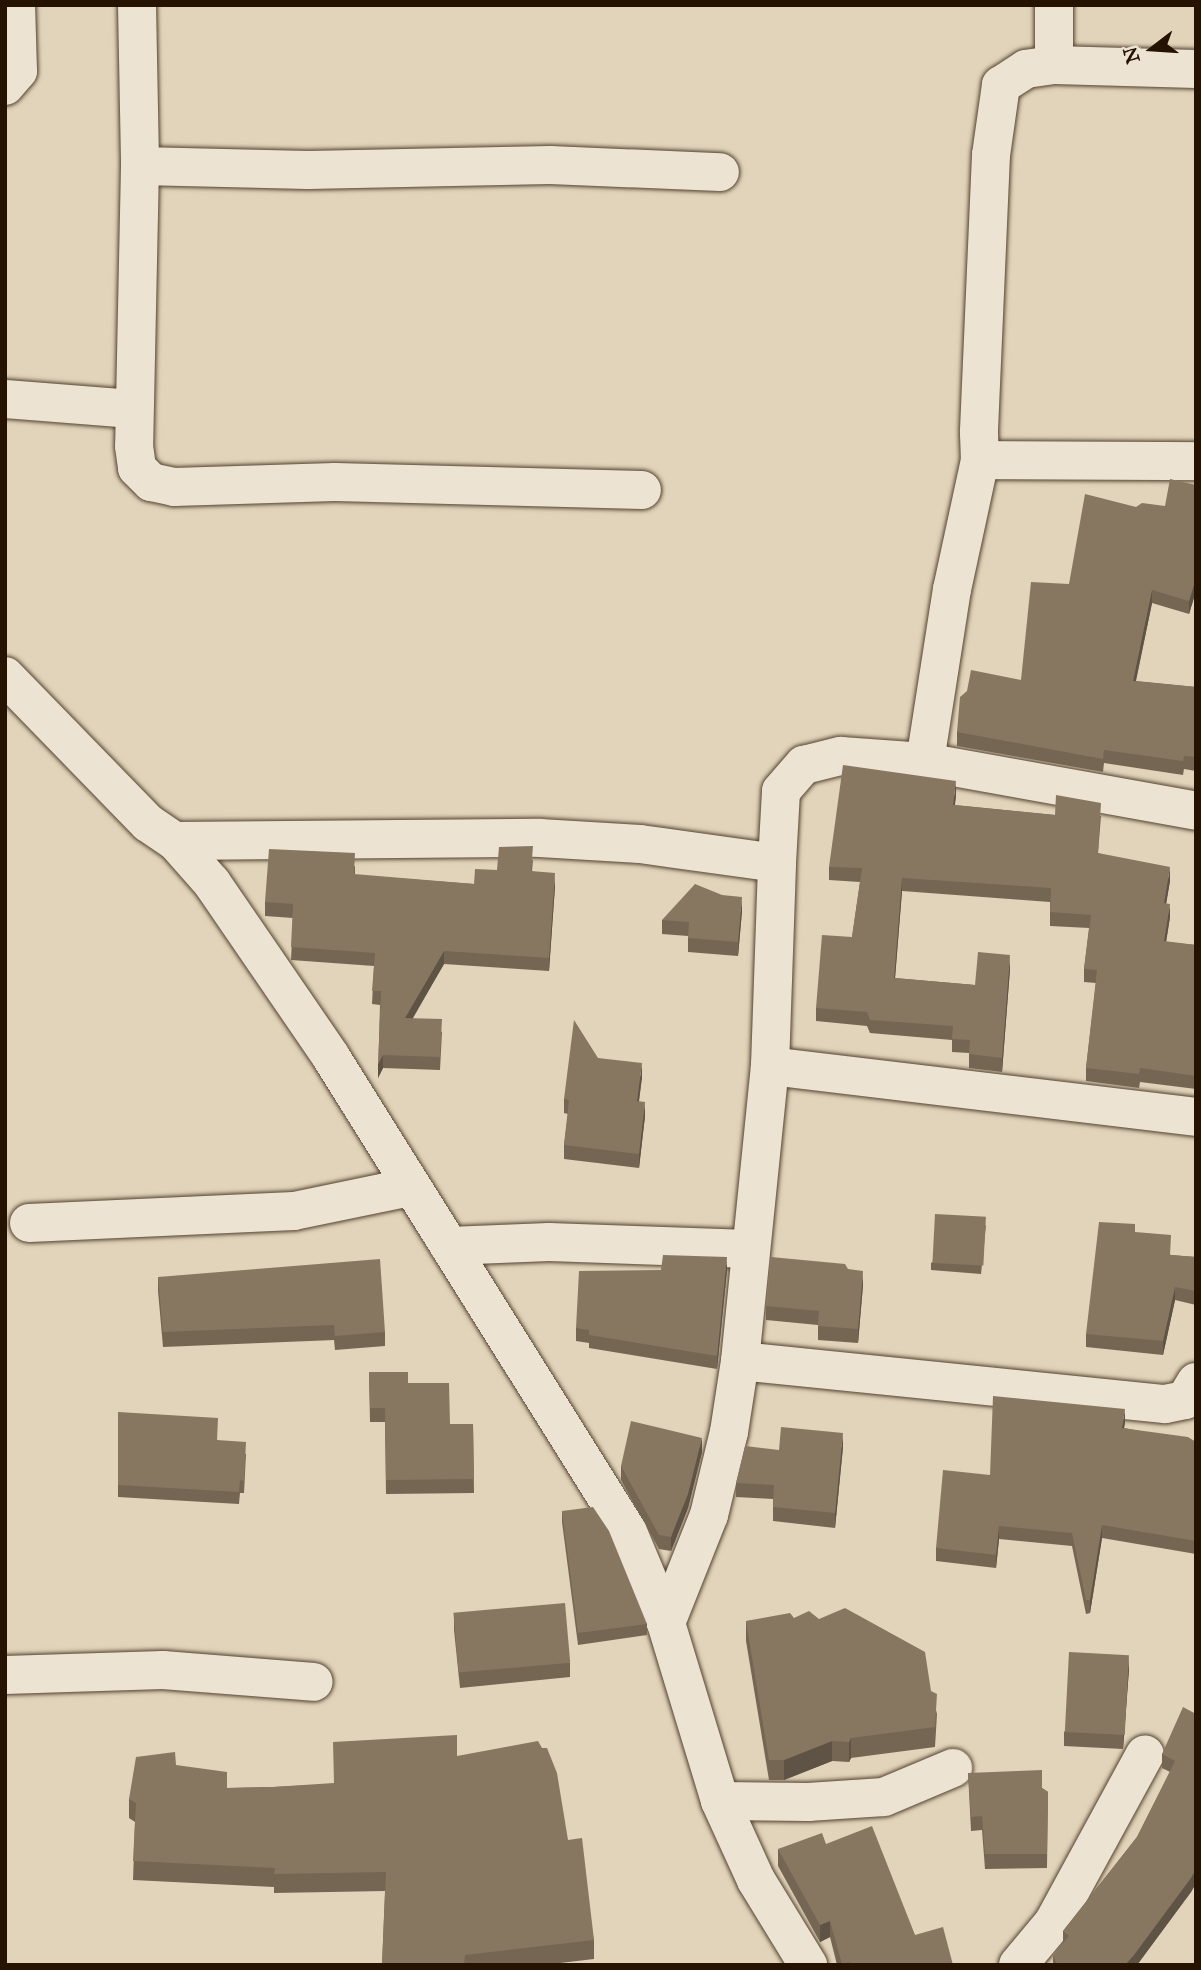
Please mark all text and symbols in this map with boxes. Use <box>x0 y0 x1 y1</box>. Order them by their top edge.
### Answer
north arrow <box>1117 14 1187 84</box>
text: N <box>1118 44 1145 66</box>

